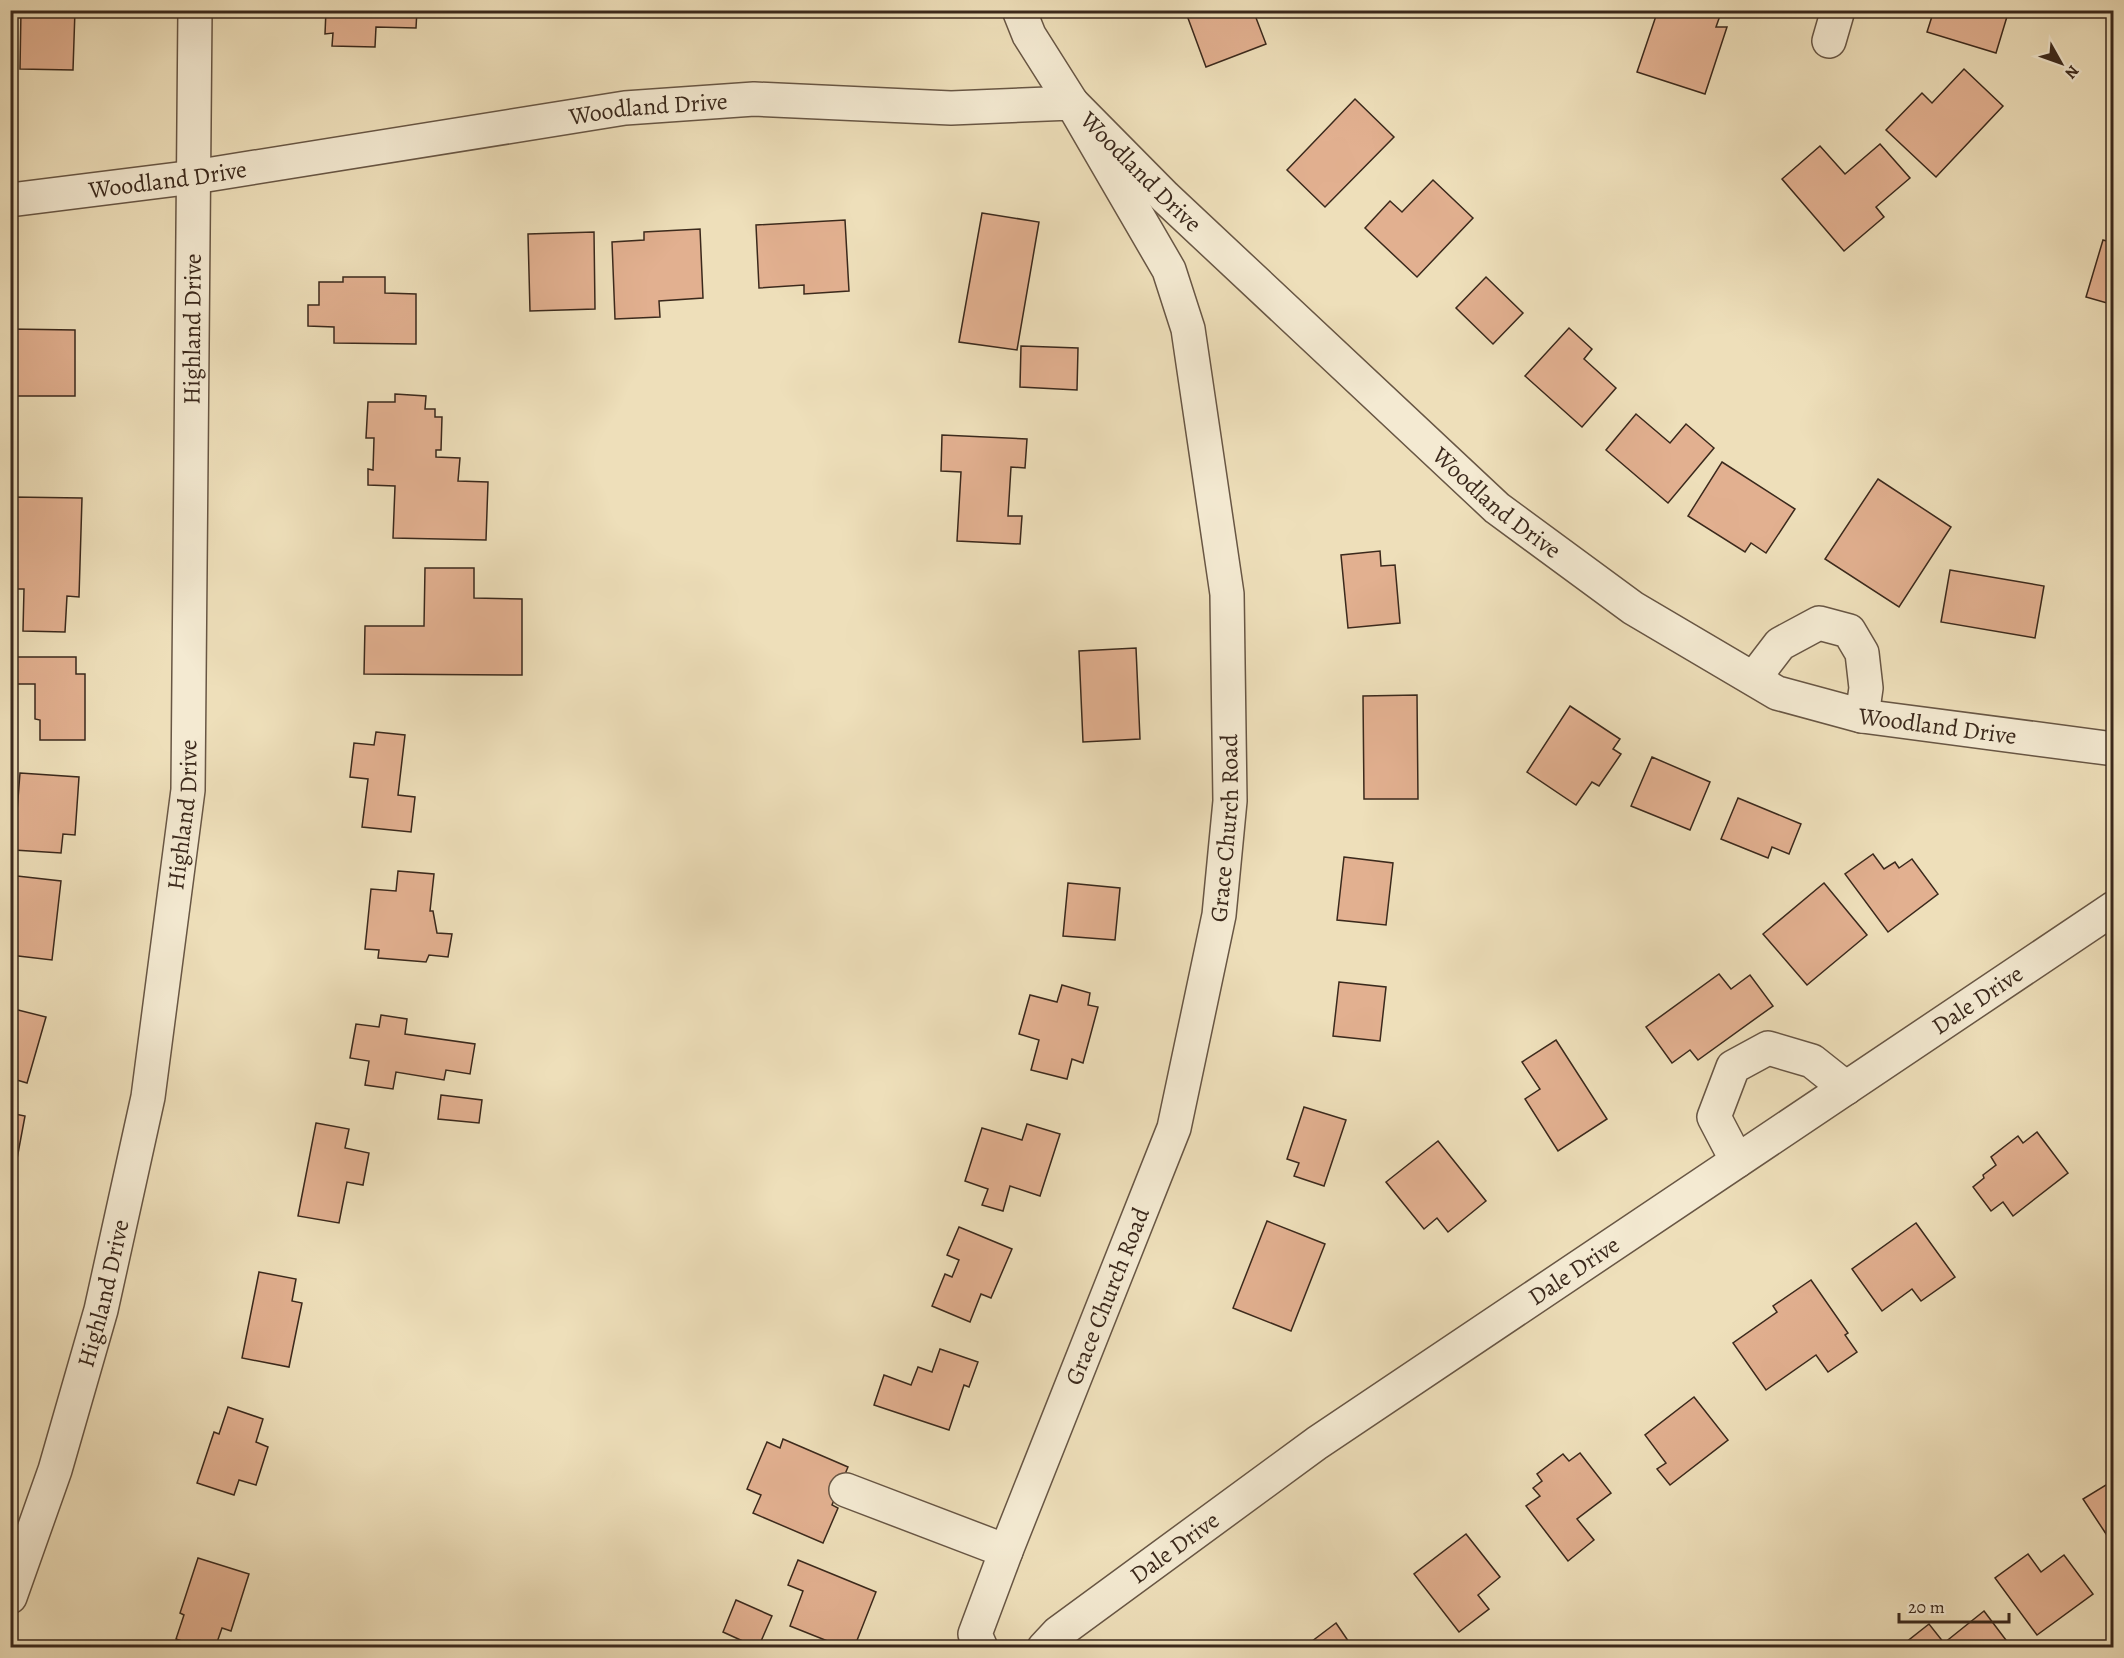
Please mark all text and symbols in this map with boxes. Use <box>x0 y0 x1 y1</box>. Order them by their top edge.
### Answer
north arrow <box>2031 33 2091 93</box>
text: N <box>2059 60 2084 84</box>
street label: Woodland Drive <box>566 85 729 133</box>
street label: Woodland Drive <box>1072 104 1209 239</box>
street label: Woodland Drive <box>86 153 249 206</box>
street label: Highland Drive <box>175 253 209 405</box>
street label: Woodland Drive <box>1425 439 1568 566</box>
street label: Woodland Drive <box>1856 700 2019 752</box>
street label: Grace Church Road <box>1202 734 1246 923</box>
street label: Highland Drive <box>159 739 204 892</box>
street label: Dale Drive <box>1925 958 2029 1042</box>
street label: Grace Church Road <box>1058 1203 1157 1390</box>
street label: Highland Drive <box>69 1216 137 1371</box>
street label: Dale Drive <box>1522 1229 1626 1313</box>
street label: Dale Drive <box>1123 1504 1226 1591</box>
scale bar <box>1899 1586 2008 1624</box>
text: 20 m <box>1908 1595 1945 1619</box>

